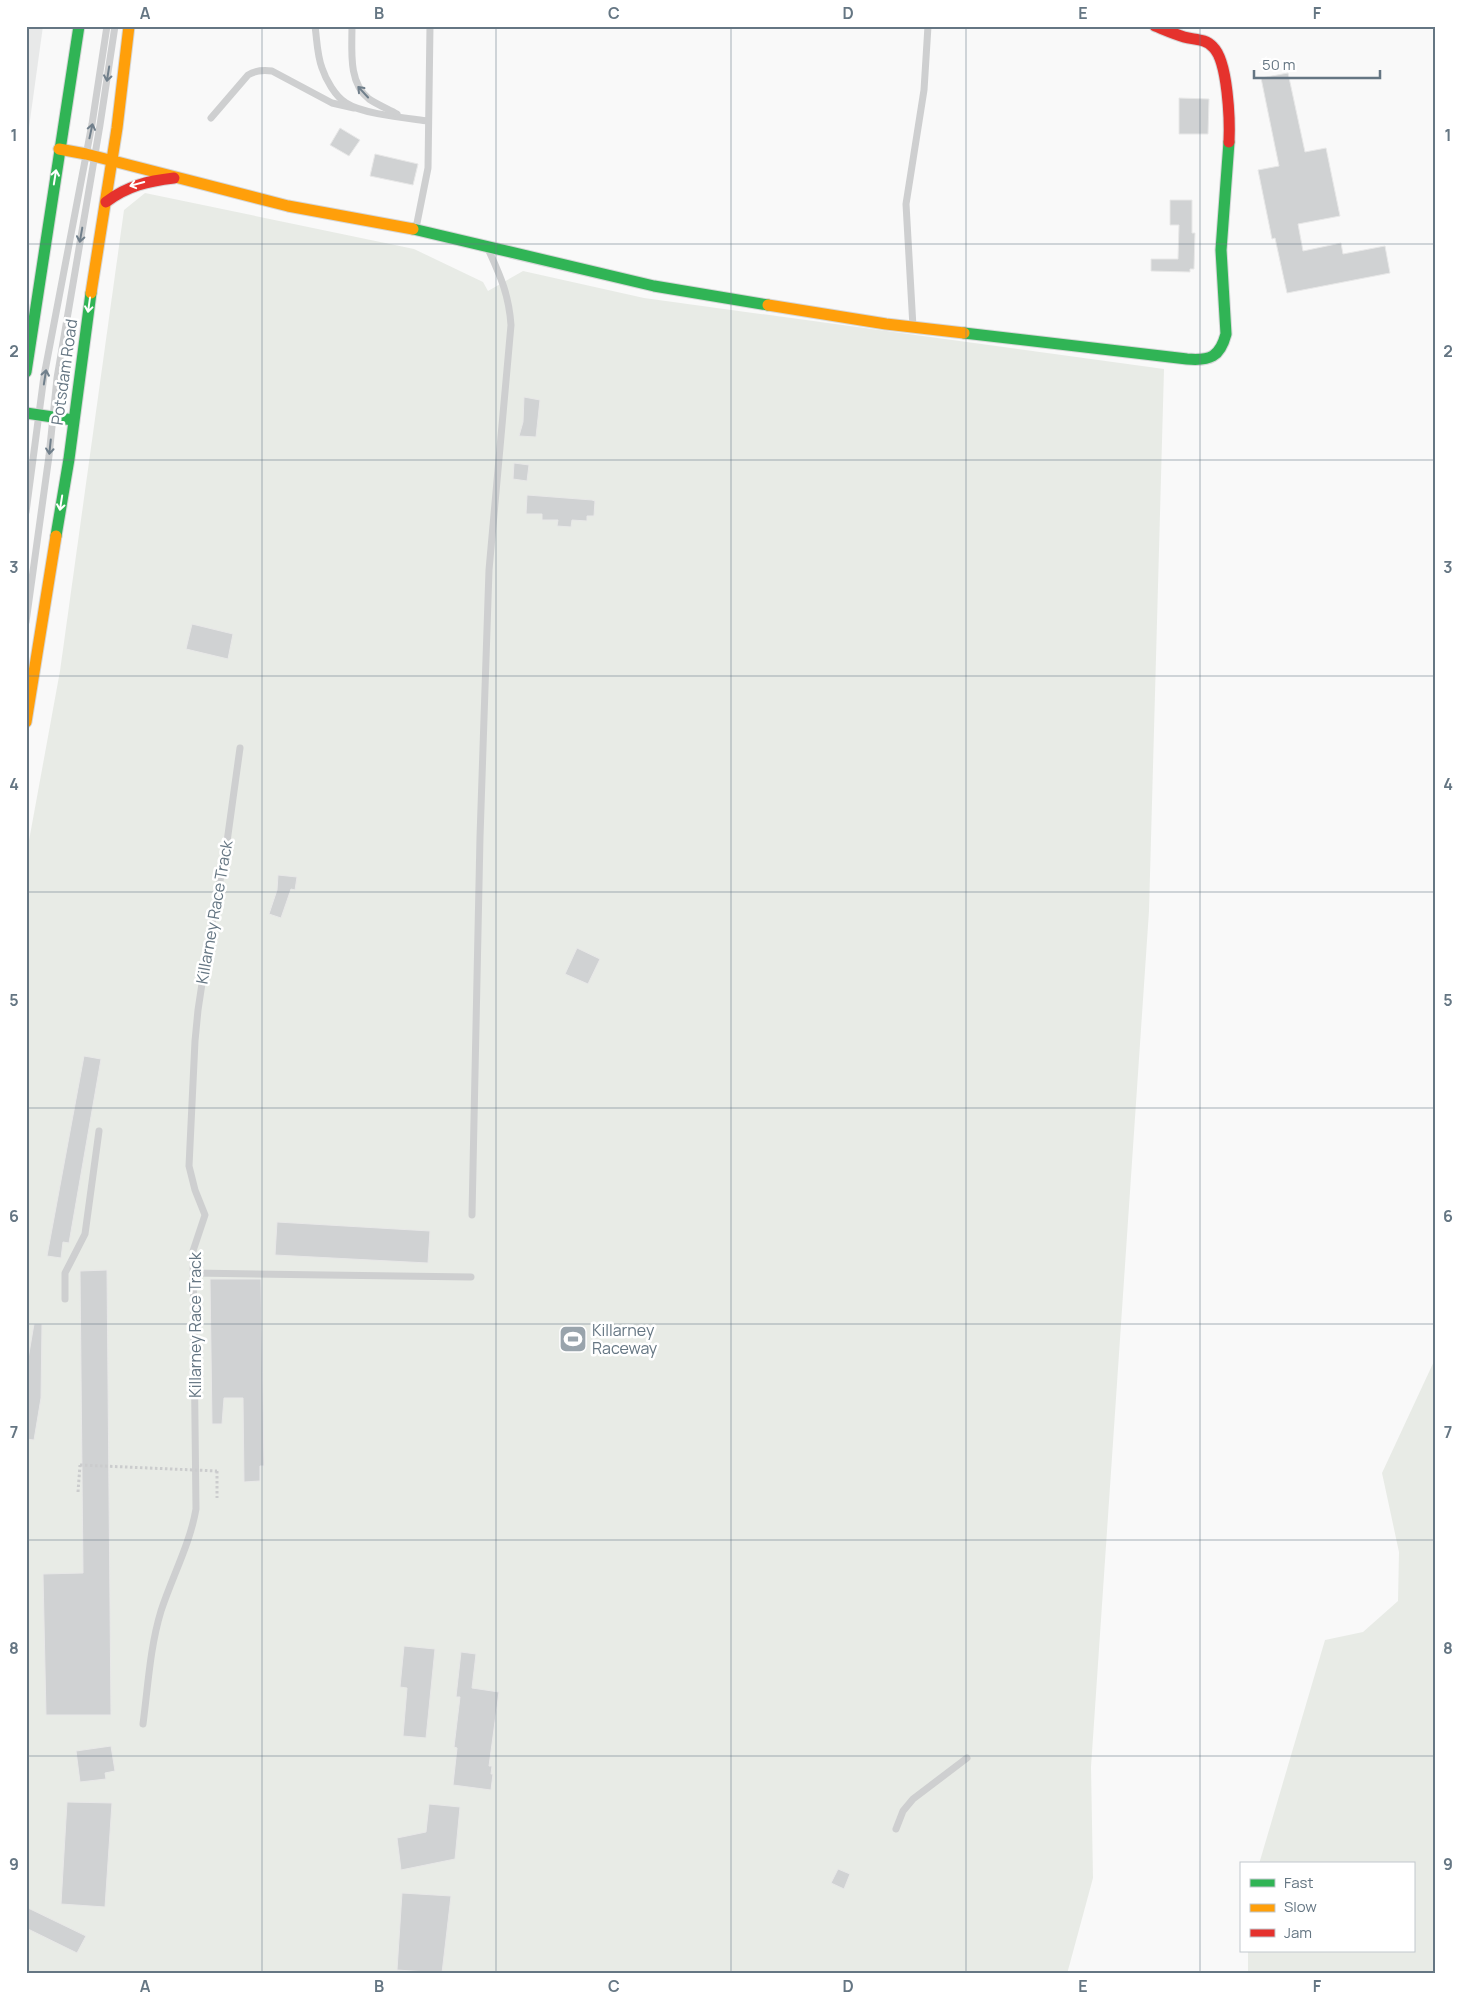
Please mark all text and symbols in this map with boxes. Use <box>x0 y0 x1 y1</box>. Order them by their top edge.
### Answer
text: A <box>140 2 151 24</box>
text: B <box>374 2 384 24</box>
text: C <box>608 2 620 24</box>
text: D <box>842 2 854 24</box>
text: E <box>1078 2 1088 24</box>
text: F <box>1313 2 1322 24</box>
scale bar <box>1254 48 1381 80</box>
text: 50 m <box>1262 54 1296 75</box>
one-way arrow <box>102 66 112 82</box>
one-way arrow <box>357 86 369 98</box>
text: 1 <box>10 124 18 146</box>
one-way arrow <box>86 124 96 140</box>
text: 1 <box>1444 124 1452 146</box>
one-way arrow <box>50 169 60 185</box>
one-way arrow <box>130 179 146 189</box>
one-way arrow <box>76 226 86 242</box>
one-way arrow <box>84 296 94 312</box>
street label: Potsdam Road <box>46 318 82 426</box>
text: 2 <box>9 340 19 362</box>
text: 2 <box>1443 340 1453 362</box>
one-way arrow <box>40 369 50 385</box>
one-way arrow <box>45 439 55 455</box>
one-way arrow <box>56 495 66 511</box>
text: 3 <box>9 556 19 578</box>
text: 3 <box>1443 556 1453 578</box>
text: 4 <box>9 773 19 795</box>
text: 4 <box>1443 773 1453 795</box>
street label: Killarney Race Track <box>191 837 238 986</box>
text: 5 <box>9 989 19 1011</box>
text: 5 <box>1443 989 1453 1011</box>
text: 6 <box>9 1205 19 1227</box>
text: 6 <box>1443 1205 1453 1227</box>
street label: Killarney Race Track <box>184 1251 206 1398</box>
place label: Killarney Raceway <box>592 1319 658 1359</box>
sports icon: Killarney Raceway <box>558 1324 588 1354</box>
text: 7 <box>10 1421 18 1443</box>
text: 7 <box>1444 1421 1452 1443</box>
text: 8 <box>9 1637 19 1659</box>
text: 8 <box>1443 1637 1453 1659</box>
text: 9 <box>9 1853 19 1875</box>
text: 9 <box>1443 1853 1453 1875</box>
legend <box>1240 1862 1414 1952</box>
text: Fast <box>1284 1872 1313 1893</box>
text: Slow <box>1284 1896 1317 1917</box>
text: Jam <box>1284 1922 1312 1943</box>
text: A <box>140 1975 151 1997</box>
text: B <box>374 1975 384 1997</box>
text: C <box>608 1975 620 1997</box>
text: D <box>842 1975 854 1997</box>
text: E <box>1078 1975 1088 1997</box>
text: F <box>1313 1975 1322 1997</box>

